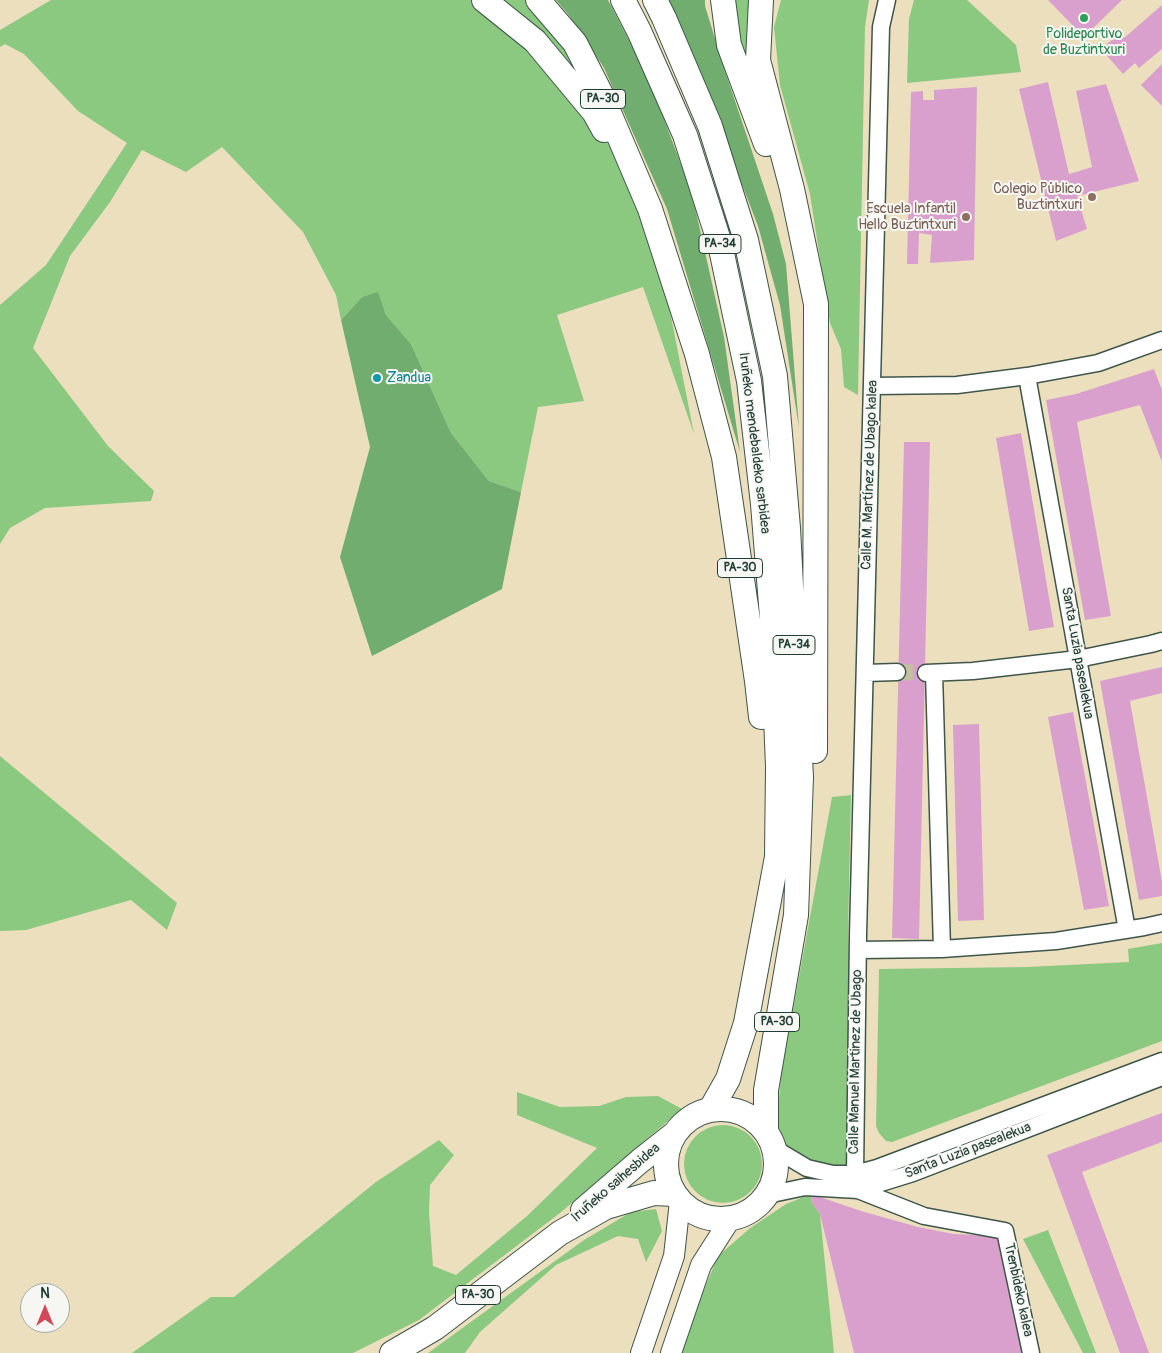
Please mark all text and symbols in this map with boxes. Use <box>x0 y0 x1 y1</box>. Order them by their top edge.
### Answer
marker: Polideportivo de Buztintxuri <box>1078 12 1090 24</box>
place label: Polideportivo de Buztintxuri <box>1043 26 1125 58</box>
road number: PA-30 <box>580 90 626 108</box>
place label: Colegio Público Buztintxuri <box>993 181 1082 213</box>
marker: Colegio Público Buztintxuri <box>1086 191 1098 203</box>
place label: Escuela Infantil Hello Buztintxuri <box>858 201 956 233</box>
marker: Escuela Infantil Hello Buztintxuri <box>960 211 972 223</box>
road number: PA-34 <box>699 234 741 253</box>
street label: Iruñeko mendebaldeko sarbidea <box>735 351 773 535</box>
place label: Zandua <box>387 370 431 386</box>
marker: Zandua <box>371 372 383 384</box>
street label: Calle M. Martínez de Ubago kalea <box>858 380 882 570</box>
road number: PA-30 <box>718 558 762 578</box>
street label: Santa Luzia pasealekua <box>1057 586 1097 720</box>
road number: PA-34 <box>773 636 815 654</box>
street label: Calle Manuel Martinez de Ubago <box>846 969 866 1155</box>
road number: PA-30 <box>754 1012 800 1032</box>
street label: Santa Luzia pasealekua <box>902 1119 1034 1183</box>
street label: Iruñeko saihesbidea <box>568 1140 664 1226</box>
street label: Trenbideko kalea <box>1000 1242 1036 1338</box>
north arrow <box>20 1283 70 1333</box>
text: N <box>40 1285 50 1302</box>
road number: PA-30 <box>456 1286 500 1304</box>

